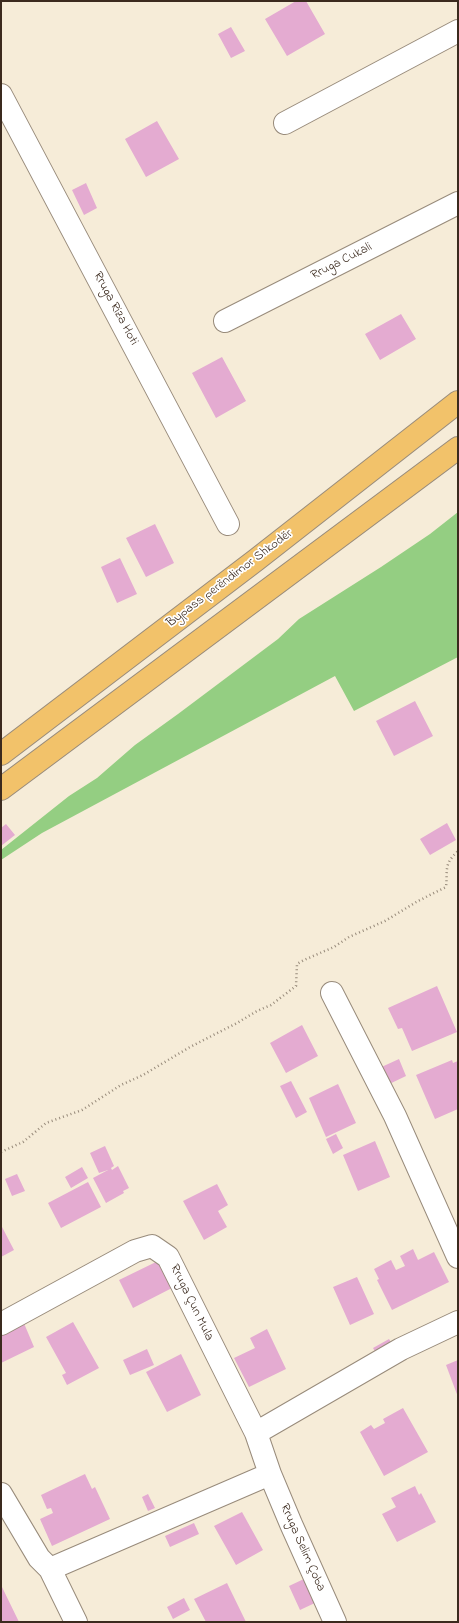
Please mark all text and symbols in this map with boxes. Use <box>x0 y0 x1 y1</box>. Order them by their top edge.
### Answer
street label: Rruga Cukali <box>309 240 375 284</box>
street label: Rruga Riza Hoti <box>89 270 141 348</box>
street label: Bypass perëndimor Shkodër <box>164 527 296 631</box>
street label: Rruga Çun Mula <box>166 1262 216 1344</box>
street label: Rruga Selim Çoba <box>276 1502 328 1594</box>

